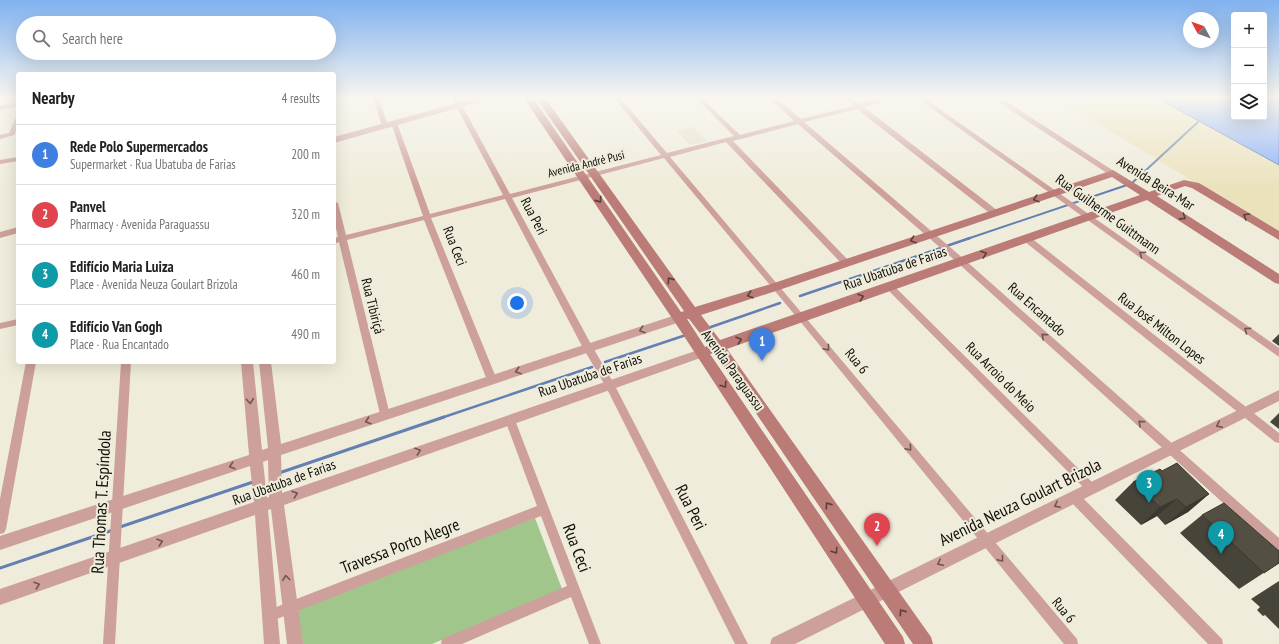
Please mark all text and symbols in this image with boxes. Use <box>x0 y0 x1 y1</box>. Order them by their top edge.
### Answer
north arrow <box>1183 12 1219 48</box>
map controls <box>1231 12 1267 120</box>
button: + <box>1231 12 1267 48</box>
search box <box>16 16 336 60</box>
icon: search <box>30 27 52 49</box>
text: Search here <box>62 29 123 48</box>
button: − <box>1231 48 1267 84</box>
button: layers <box>1231 84 1267 120</box>
text: Nearby <box>32 87 75 109</box>
text: 4 results <box>281 90 320 107</box>
text: Rede Polo Supermercados <box>70 137 208 156</box>
text: 1 <box>42 146 48 163</box>
text: 200 m <box>291 146 320 163</box>
street label: Avenida André Pusi <box>546 147 626 180</box>
street label: Avenida Beira-Mar <box>1114 152 1198 214</box>
text: Supermarket · Rua Ubatuba de Farias <box>70 156 236 173</box>
street label: Rua Guilherme Guittmann <box>1052 170 1164 258</box>
street label: Rua Peri <box>517 194 551 238</box>
one-way arrow <box>1033 194 1040 203</box>
one-way arrow <box>594 195 601 202</box>
text: Panvel <box>70 197 106 216</box>
text: 2 <box>42 206 48 223</box>
text: 320 m <box>291 206 320 223</box>
one-way arrow <box>1178 213 1185 220</box>
one-way arrow <box>1243 213 1250 220</box>
text: Pharmacy · Avenida Paraguassu <box>70 216 210 233</box>
street label: Rua Ceci <box>439 224 471 268</box>
one-way arrow <box>909 235 916 244</box>
street label: Rua Ubatuba de Farias <box>841 242 949 294</box>
one-way arrow <box>981 250 988 259</box>
one-way arrow <box>1139 252 1146 259</box>
text: Edifício Maria Luiza <box>70 257 174 276</box>
text: 3 <box>42 266 48 283</box>
text: 460 m <box>291 266 320 283</box>
text: Place · Avenida Neuza Goulart Brizola <box>70 276 238 293</box>
street label: Rua Tibiriçá <box>357 276 389 336</box>
one-way arrow <box>668 278 675 285</box>
street label: Rua Encantado <box>1004 278 1070 340</box>
street label: Rua José Milton Lopes <box>1115 288 1210 368</box>
one-way arrow <box>746 290 753 299</box>
your location <box>507 293 527 313</box>
one-way arrow <box>858 293 865 301</box>
text: Edifício Van Gogh <box>70 317 162 336</box>
one-way arrow <box>638 325 645 334</box>
text: 4 <box>42 326 48 343</box>
text: 490 m <box>291 326 320 343</box>
street label: Avenida Paraguassu <box>698 326 768 414</box>
pin: 1 <box>749 328 775 361</box>
one-way arrow <box>1245 328 1252 335</box>
one-way arrow <box>1041 333 1049 341</box>
text: Place · Rua Encantado <box>70 336 169 353</box>
one-way arrow <box>735 336 742 344</box>
street label: Rua Arroio do Meio <box>962 338 1040 416</box>
one-way arrow <box>822 343 829 350</box>
street label: Rua 6 <box>841 345 873 377</box>
street label: Rua Ubatuba de Farias <box>536 349 644 401</box>
one-way arrow <box>515 366 522 375</box>
one-way arrow <box>719 381 726 388</box>
one-way arrow <box>246 398 255 404</box>
one-way arrow <box>365 416 372 424</box>
one-way arrow <box>1216 420 1223 427</box>
one-way arrow <box>1138 421 1145 428</box>
street label: Rua Thomas T. Espíndola <box>86 430 116 574</box>
one-way arrow <box>905 443 912 450</box>
one-way arrow <box>415 448 422 456</box>
street label: Avenida Neuza Goulart Brizola <box>935 453 1105 551</box>
street label: Rua Ubatuba de Farias <box>230 455 338 509</box>
one-way arrow <box>228 462 235 470</box>
pin: 3 <box>1136 470 1162 503</box>
street label: Rua Peri <box>670 480 712 534</box>
one-way arrow <box>292 491 299 499</box>
one-way arrow <box>1053 501 1061 508</box>
one-way arrow <box>825 502 833 509</box>
street label: Travessa Porto Alegre <box>337 513 463 579</box>
pin: 2 <box>864 513 890 546</box>
street label: Rua Ceci <box>558 521 596 575</box>
pin: 4 <box>1208 521 1234 554</box>
one-way arrow <box>156 538 163 547</box>
one-way arrow <box>830 547 837 554</box>
one-way arrow <box>997 554 1004 561</box>
one-way arrow <box>937 558 944 566</box>
one-way arrow <box>282 575 291 581</box>
one-way arrow <box>33 581 40 589</box>
street label: Rua 6 <box>1048 594 1080 626</box>
one-way arrow <box>899 609 907 616</box>

